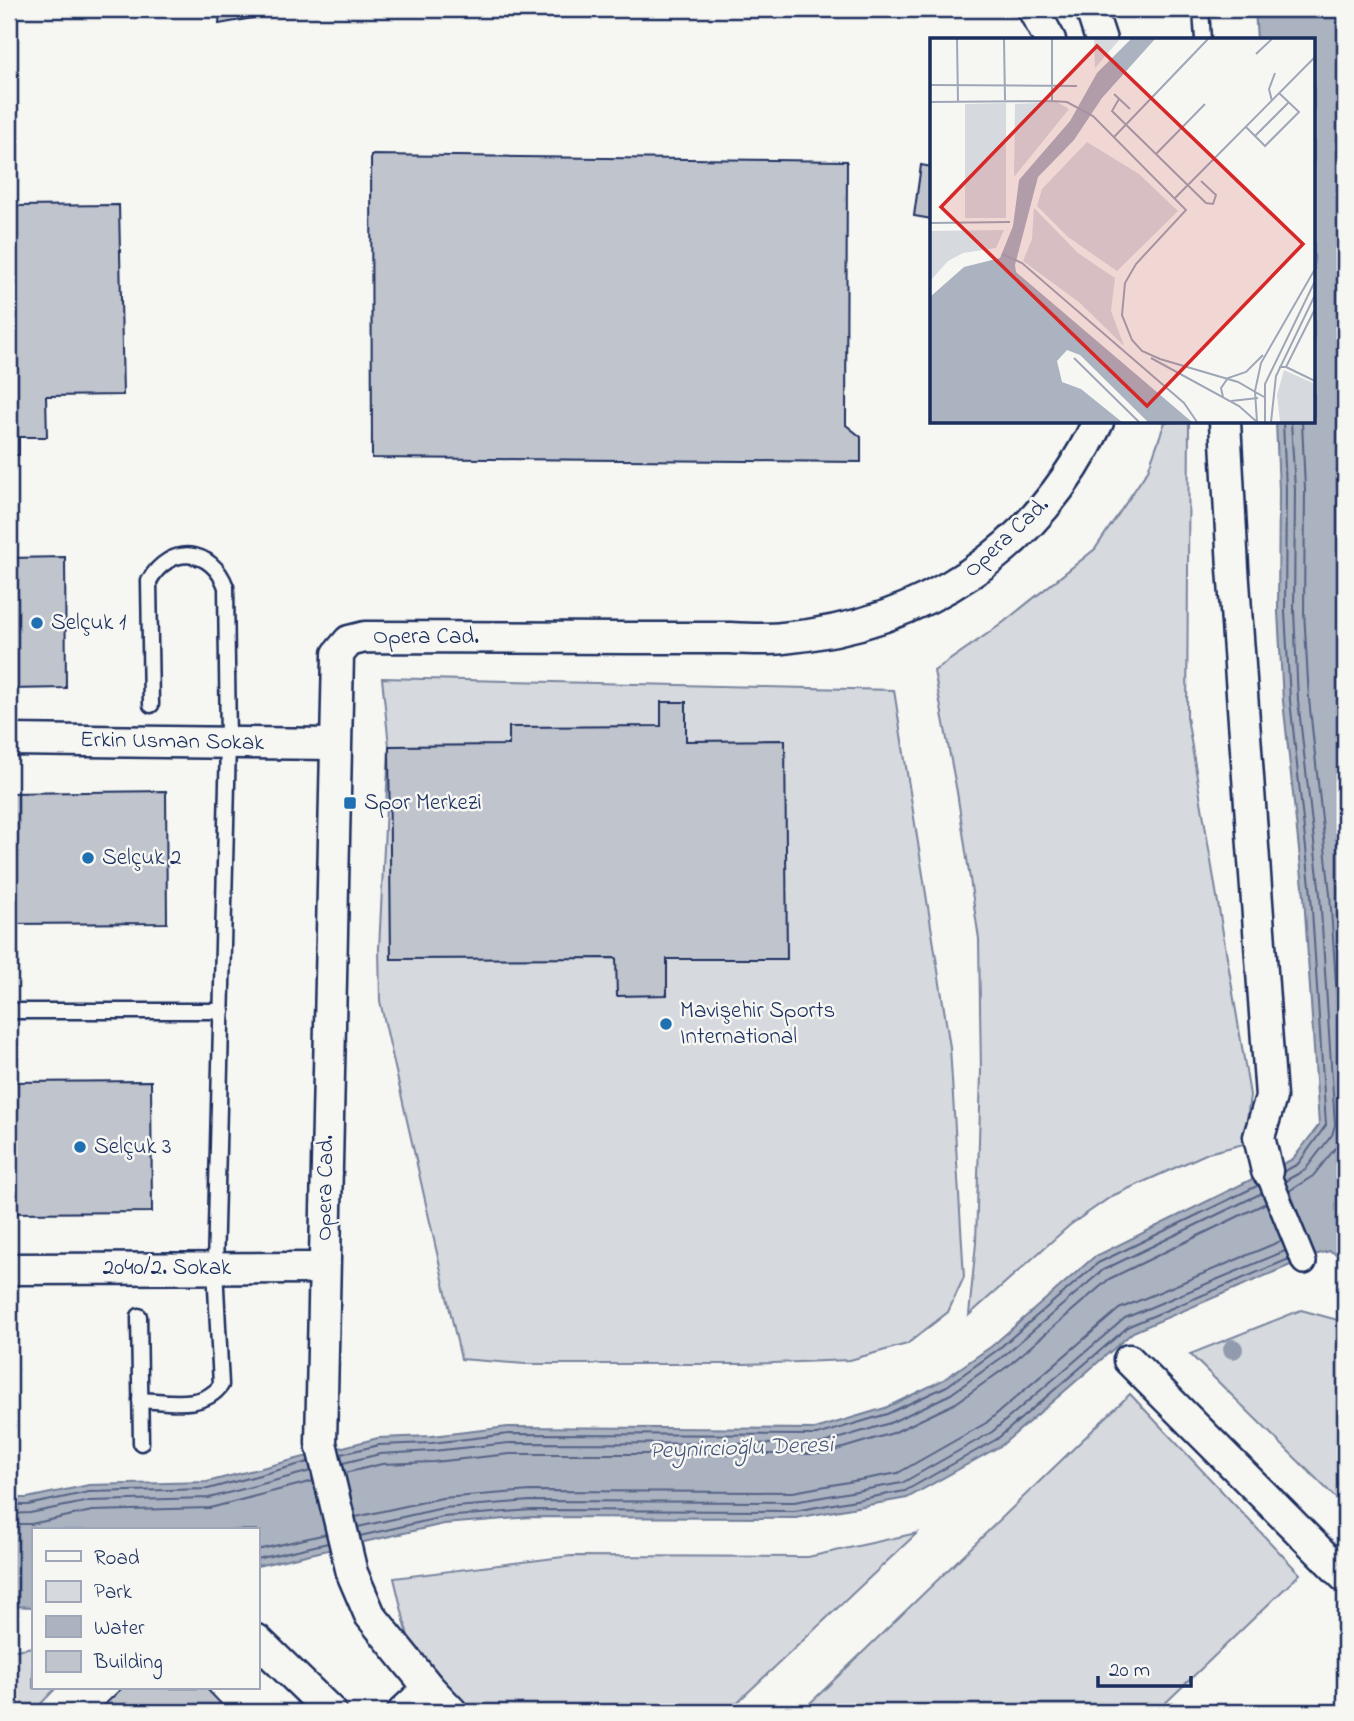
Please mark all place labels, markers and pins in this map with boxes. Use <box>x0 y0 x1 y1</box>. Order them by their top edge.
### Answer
place label: Selçuk 1 <box>51 607 126 640</box>
marker: Selçuk 1 <box>29 615 45 631</box>
place label: Spor Merkezi <box>364 787 482 820</box>
marker: Spor Merkezi <box>342 795 358 811</box>
place label: Selçuk 2 <box>102 842 182 875</box>
marker: Selçuk 2 <box>80 850 96 866</box>
place label: Mavişehir Sports International <box>680 995 835 1054</box>
marker: Mavişehir Sports International <box>658 1016 674 1032</box>
place label: Selçuk 3 <box>94 1131 172 1164</box>
marker: Selçuk 3 <box>72 1139 88 1155</box>

